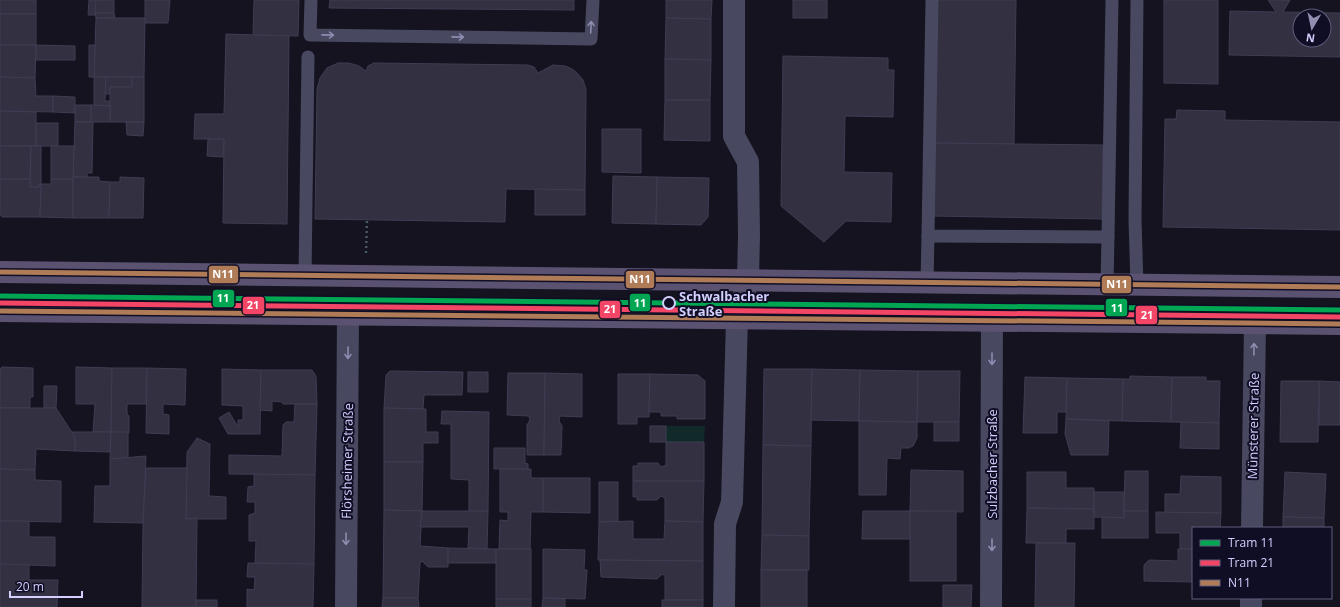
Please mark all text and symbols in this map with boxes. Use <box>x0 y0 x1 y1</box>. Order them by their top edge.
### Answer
north arrow <box>1292 8 1332 48</box>
one-way arrow <box>588 21 595 34</box>
text: N <box>1305 30 1316 46</box>
one-way arrow <box>321 31 334 39</box>
one-way arrow <box>451 33 464 41</box>
line badge: N11 <box>208 265 239 284</box>
text: N11 <box>212 266 234 281</box>
line badge: N11 <box>625 270 655 289</box>
text: N11 <box>629 271 651 286</box>
line badge: N11 <box>1101 275 1132 294</box>
text: N11 <box>1106 276 1128 291</box>
place label: Schwalbacher Straße <box>679 287 769 320</box>
line badge: 11 <box>212 289 235 308</box>
text: 11 <box>217 290 229 305</box>
line badge: 11 <box>629 293 651 312</box>
text: 11 <box>634 295 646 310</box>
line badge: 21 <box>242 296 265 315</box>
marker: Schwalbacher Straße <box>662 296 676 310</box>
text: 21 <box>247 297 259 312</box>
line badge: 11 <box>1105 298 1128 317</box>
line badge: 21 <box>599 300 621 319</box>
text: 11 <box>1111 300 1123 315</box>
text: 21 <box>604 301 616 316</box>
line badge: 21 <box>1135 305 1158 325</box>
text: 21 <box>1141 307 1153 322</box>
one-way arrow <box>1250 343 1258 356</box>
one-way arrow <box>344 346 352 359</box>
one-way arrow <box>988 352 996 365</box>
street label: Münsterer Straße <box>1243 372 1263 480</box>
street label: Flörsheimer Straße <box>337 403 357 519</box>
street label: Sulzbacher Straße <box>983 409 1001 519</box>
legend <box>1192 527 1332 599</box>
one-way arrow <box>342 532 350 545</box>
text: Tram 11 <box>1228 534 1274 551</box>
one-way arrow <box>988 538 996 551</box>
text: Tram 21 <box>1228 554 1274 571</box>
scale bar <box>10 573 82 599</box>
text: N11 <box>1228 574 1251 591</box>
text: 20 m <box>16 578 44 595</box>

